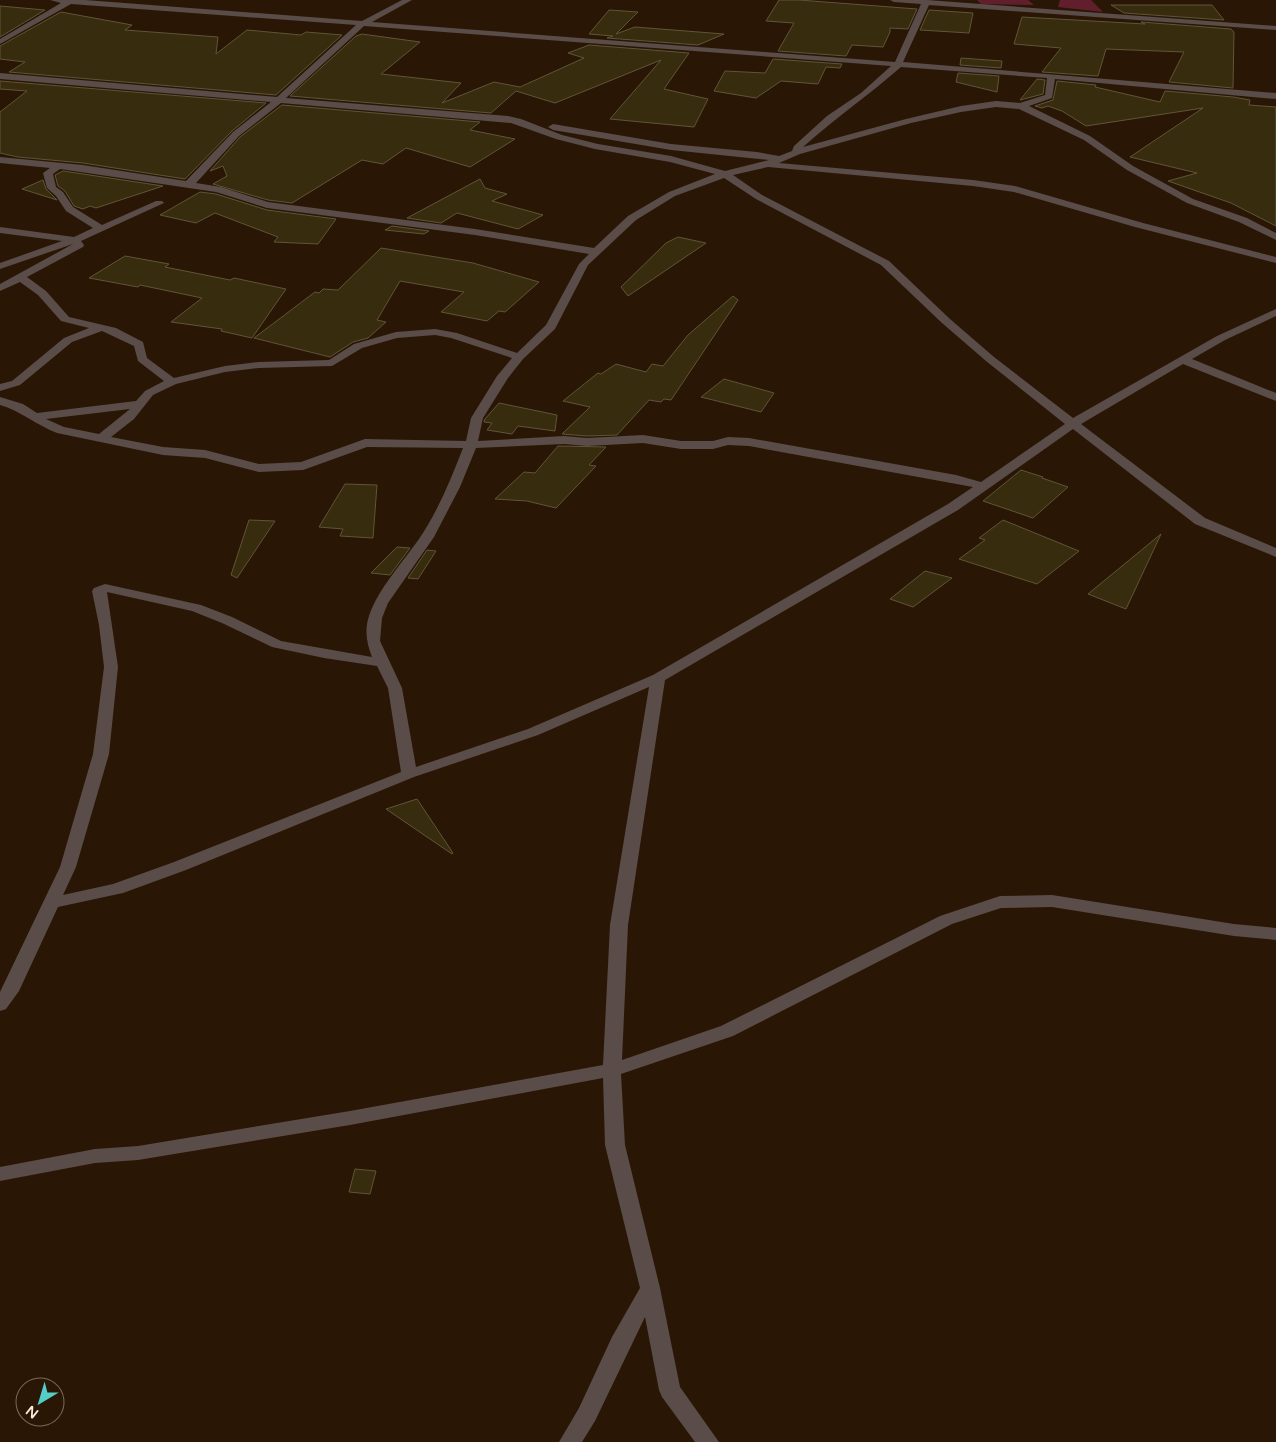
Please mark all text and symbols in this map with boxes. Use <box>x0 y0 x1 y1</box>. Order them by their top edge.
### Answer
north arrow <box>15 1377 65 1427</box>
text: N <box>23 1402 42 1422</box>

